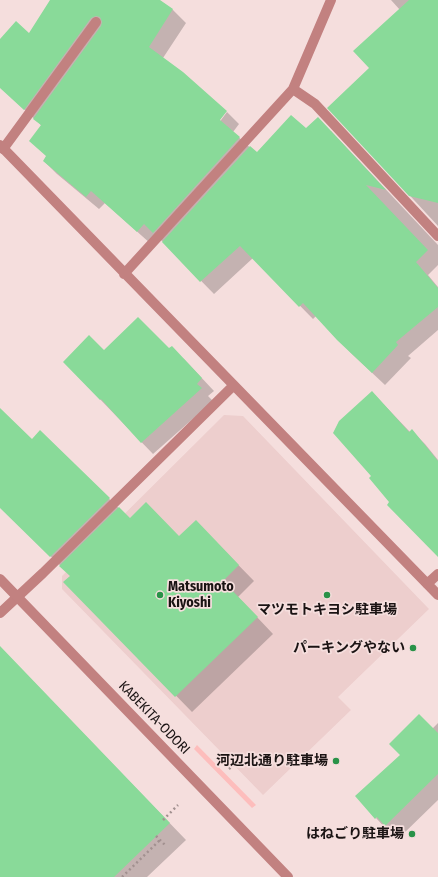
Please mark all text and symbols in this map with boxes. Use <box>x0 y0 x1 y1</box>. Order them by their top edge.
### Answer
place label: Matsumoto Kiyoshi <box>168 579 234 612</box>
marker: Matsumoto Kiyoshi <box>155 590 165 600</box>
marker: マツモトキヨシ駐車場 <box>322 590 332 600</box>
place label: マツモトキヨシ駐車場 <box>257 602 397 618</box>
place label: パーキングやない <box>293 640 405 656</box>
marker: パーキングやない <box>408 643 418 653</box>
street label: KABEKITA-ODORI <box>115 678 193 758</box>
place label: 河辺北通り駐車場 <box>216 753 328 769</box>
marker: 河辺北通り駐車場 <box>331 756 341 766</box>
place label: はねごり駐車場 <box>306 826 404 842</box>
marker: はねごり駐車場 <box>407 829 417 839</box>

